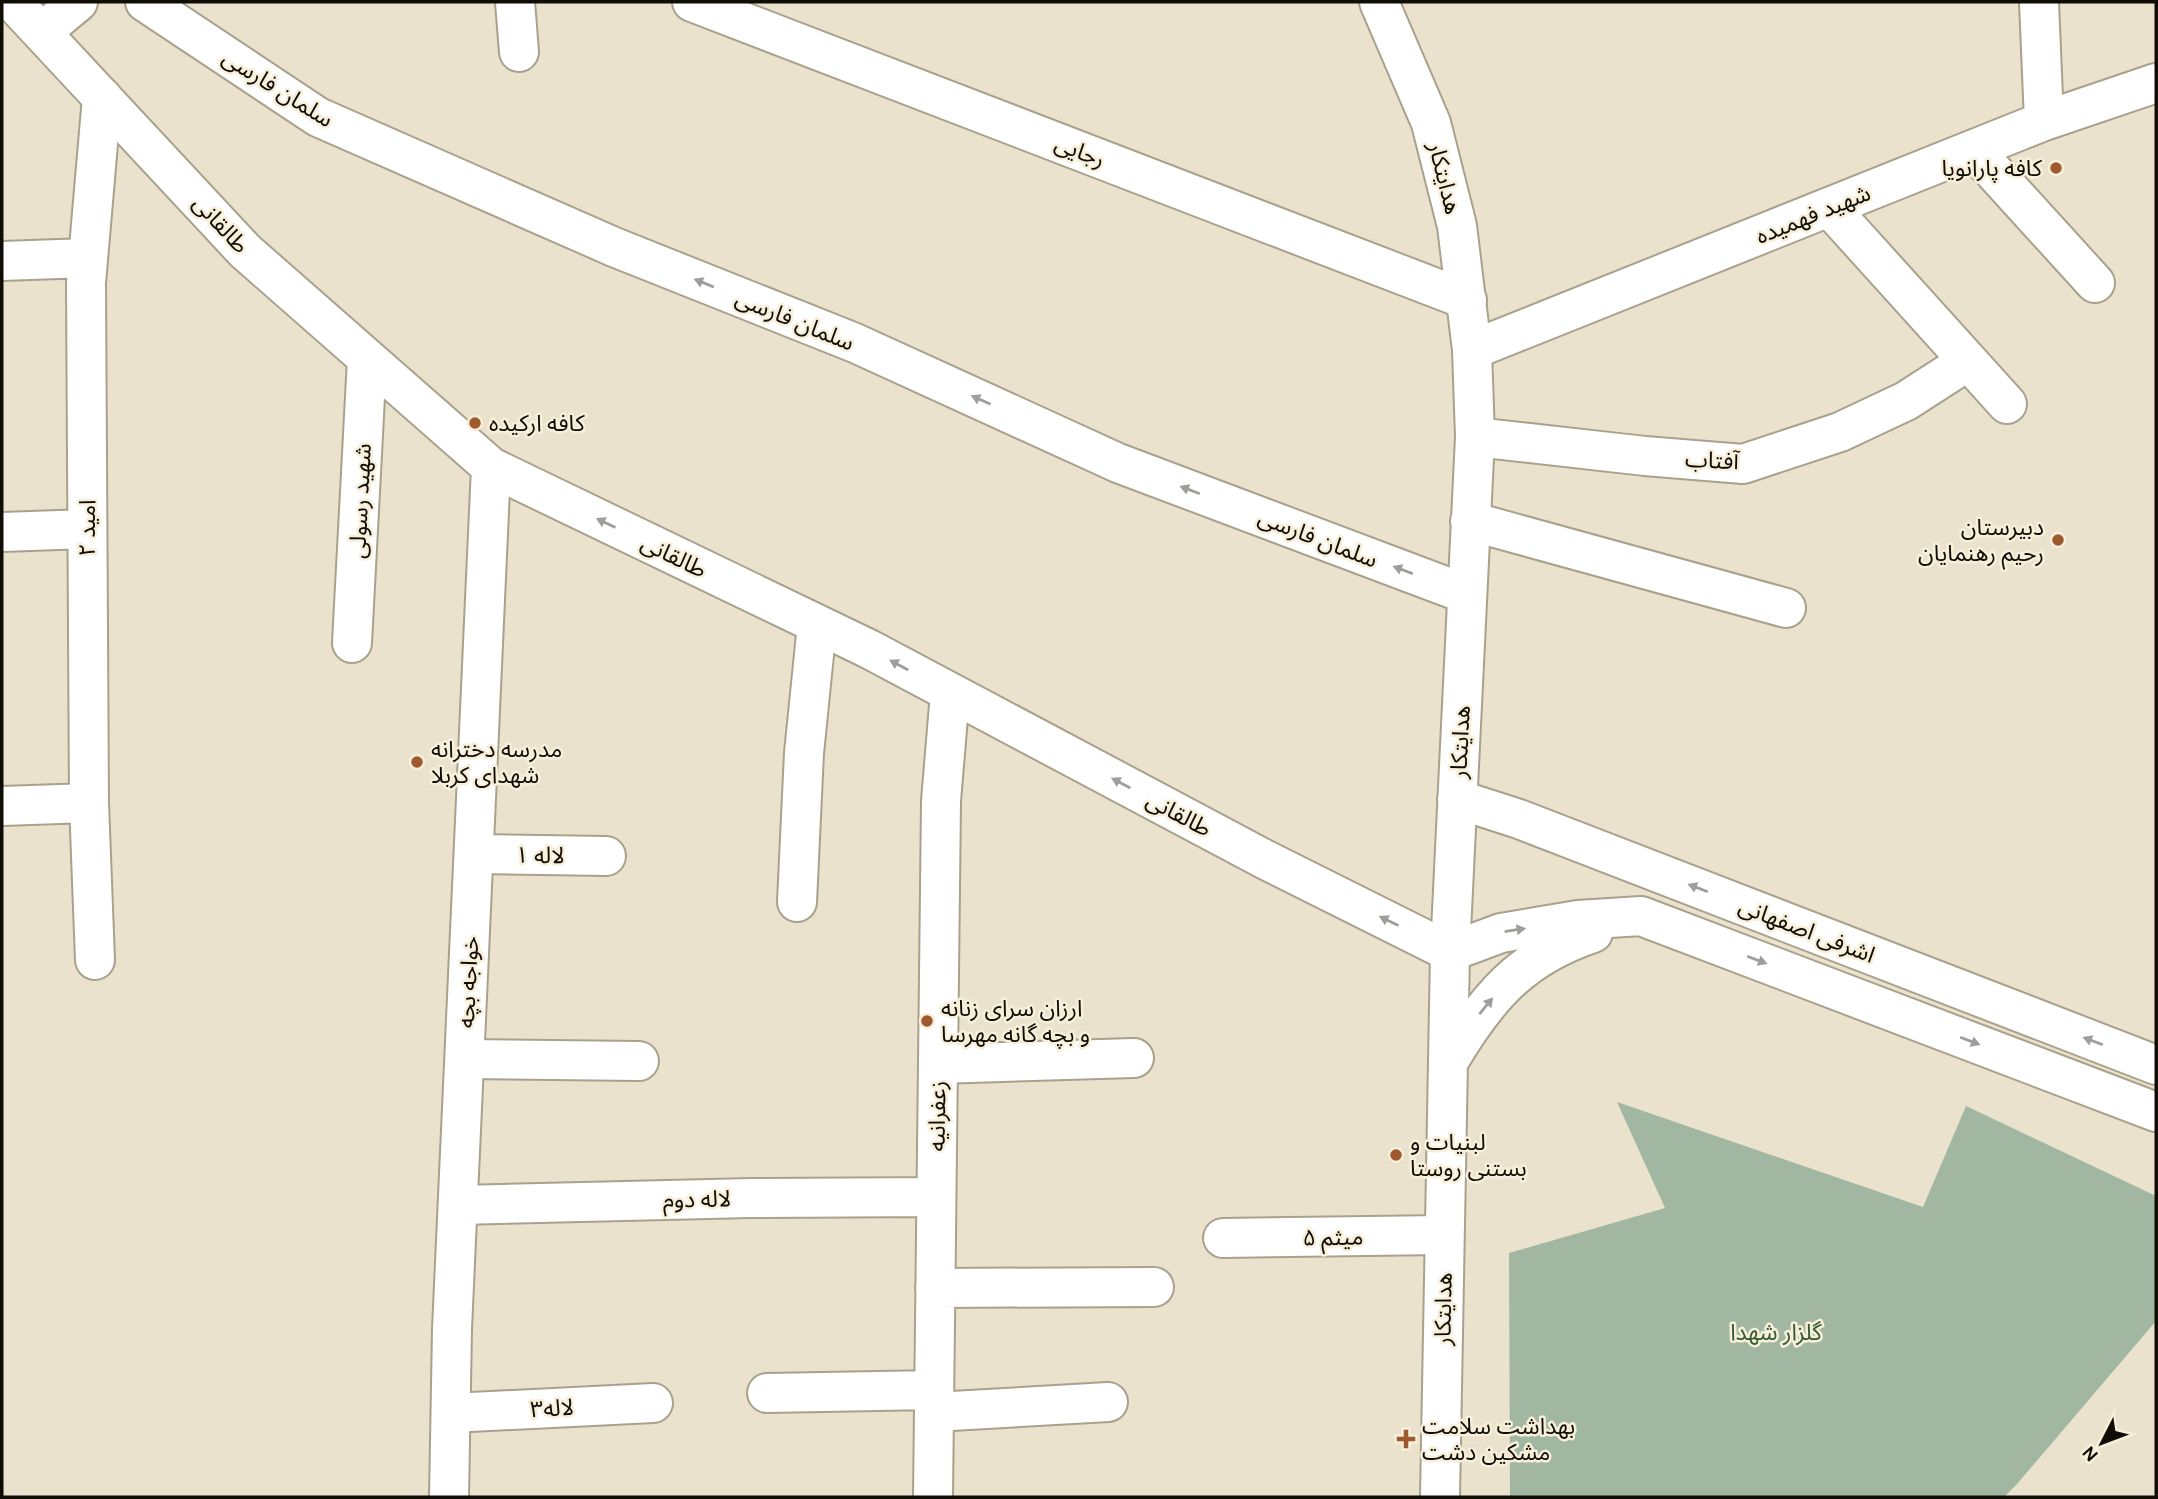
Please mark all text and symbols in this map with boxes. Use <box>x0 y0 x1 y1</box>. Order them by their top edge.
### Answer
street label: سلمان فارسی <box>217 44 338 133</box>
street label: رجایی <box>1051 130 1109 173</box>
street label: هدایتکار <box>1422 138 1466 217</box>
place label: کافه پارانویا <box>1941 155 2043 183</box>
marker: کافه پارانویا <box>2048 160 2064 176</box>
street label: شهید فهمیده <box>1752 179 1874 250</box>
street label: طالقانی <box>187 190 254 259</box>
one-way arrow <box>693 277 714 288</box>
street label: سلمان فارسی <box>731 284 858 357</box>
one-way arrow <box>970 395 991 406</box>
place label: کافه ارکیده <box>489 410 585 437</box>
marker: کافه ارکیده <box>467 415 483 431</box>
street label: شهید رسولی <box>344 443 377 559</box>
street label: آفتاب <box>1684 446 1741 475</box>
one-way arrow <box>1179 484 1200 495</box>
street label: امید ۲ <box>74 500 101 556</box>
street label: سلمان فارسی <box>1254 503 1381 574</box>
place label: دبیرستان رحیم رهنمایان <box>1918 514 2044 570</box>
one-way arrow <box>596 517 616 528</box>
street label: طالقانی <box>637 529 711 584</box>
marker: دبیرستان رحیم رهنمایان <box>2050 532 2066 548</box>
one-way arrow <box>1392 565 1413 576</box>
one-way arrow <box>888 660 908 672</box>
street label: هدایتکار <box>1445 705 1476 780</box>
place label: مدرسه دخترانه شهدای کربلا <box>431 736 562 789</box>
marker: مدرسه دخترانه شهدای کربلا <box>409 754 425 770</box>
one-way arrow <box>1111 778 1131 789</box>
street label: طالقانی <box>1142 786 1216 843</box>
street label: لاله ۱ <box>515 842 565 869</box>
one-way arrow <box>1687 882 1708 893</box>
street label: اشرفی اصفهانی <box>1735 892 1879 969</box>
one-way arrow <box>1379 916 1399 927</box>
one-way arrow <box>1504 924 1526 935</box>
street label: خواجه بچه <box>453 935 485 1029</box>
one-way arrow <box>1747 955 1768 966</box>
place label: ارزان سرای زنانه و بچه گانه مهرسا <box>941 995 1090 1049</box>
one-way arrow <box>1478 998 1493 1016</box>
marker: ارزان سرای زنانه و بچه گانه مهرسا <box>919 1013 935 1029</box>
one-way arrow <box>2082 1035 2103 1046</box>
one-way arrow <box>1960 1036 1981 1047</box>
street label: زعفرانیه <box>923 1080 952 1152</box>
place label: لبنیات و بستنی روستا <box>1410 1129 1527 1182</box>
marker: لبنیات و بستنی روستا <box>1388 1147 1404 1163</box>
street label: لاله دوم <box>663 1185 732 1218</box>
street label: میثم ۵ <box>1302 1223 1364 1255</box>
street label: هدایتکار <box>1429 1272 1458 1347</box>
park label: گلزار شهدا <box>1730 1319 1822 1346</box>
street label: لاله۳ <box>529 1394 575 1423</box>
north arrow <box>2067 1408 2137 1478</box>
place label: بهداشت سلامت مشکین دشت <box>1422 1413 1575 1466</box>
marker: بهداشت سلامت مشکین دشت <box>1396 1429 1416 1449</box>
text: N <box>2077 1441 2103 1466</box>

